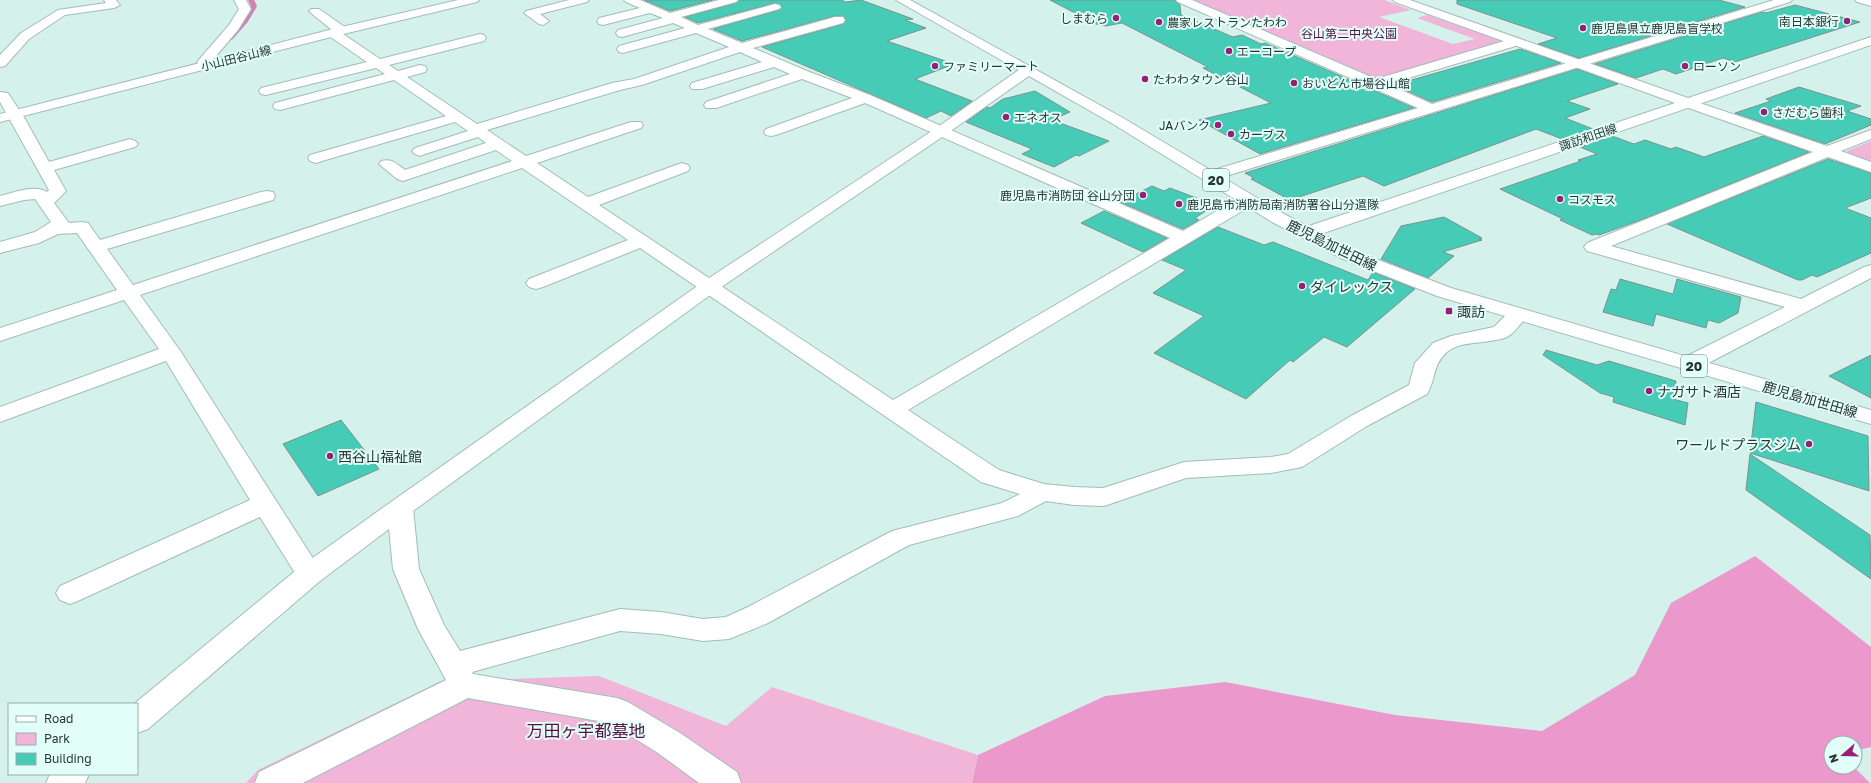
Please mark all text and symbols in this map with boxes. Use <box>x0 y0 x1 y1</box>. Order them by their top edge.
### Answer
place label: しまむら <box>1060 11 1108 26</box>
marker: しまむら <box>1111 13 1121 23</box>
place label: 南日本銀行 <box>1779 14 1839 29</box>
place label: 農家レストランたわわ <box>1167 15 1287 30</box>
marker: 南日本銀行 <box>1842 16 1852 26</box>
marker: 農家レストランたわわ <box>1154 17 1164 27</box>
place label: 鹿児島県立鹿児島盲学校 <box>1591 21 1723 36</box>
marker: 鹿児島県立鹿児島盲学校 <box>1578 23 1588 33</box>
park label: 谷山第二中央公園 <box>1301 26 1397 41</box>
street label: 小山田谷山線 <box>199 42 273 74</box>
place label: エーコープ <box>1237 44 1296 59</box>
marker: エーコープ <box>1224 46 1234 56</box>
place label: ファミリーマート <box>943 59 1039 74</box>
place label: ローソン <box>1693 59 1741 74</box>
marker: ファミリーマート <box>930 61 940 71</box>
marker: ローソン <box>1680 61 1690 71</box>
place label: たわわタウン谷山 <box>1153 72 1249 87</box>
marker: たわわタウン谷山 <box>1140 74 1150 84</box>
place label: おいどん市場谷山館 <box>1302 76 1410 91</box>
marker: おいどん市場谷山館 <box>1289 78 1299 88</box>
place label: さだむら歯科 <box>1772 105 1844 120</box>
marker: さだむら歯科 <box>1759 107 1769 117</box>
place label: エネオス <box>1014 110 1062 125</box>
marker: エネオス <box>1001 112 1011 122</box>
place label: JAバンク <box>1159 118 1210 133</box>
marker: JAバンク <box>1213 120 1223 130</box>
street label: 諏訪和田線 <box>1557 120 1619 154</box>
place label: カーブス <box>1239 127 1286 142</box>
marker: カーブス <box>1226 129 1236 139</box>
road number: 20 <box>1203 169 1229 191</box>
place label: 鹿児島市消防団 谷山分団 <box>1000 188 1135 203</box>
marker: 鹿児島市消防団 谷山分団 <box>1138 190 1148 200</box>
place label: コスモス <box>1568 192 1616 207</box>
marker: コスモス <box>1555 194 1565 204</box>
place label: 鹿児島市消防局南消防署谷山分遣隊 <box>1187 197 1379 212</box>
marker: 鹿児島市消防局南消防署谷山分遣隊 <box>1174 199 1184 209</box>
street label: 鹿児島加世田線 <box>1284 216 1380 274</box>
place label: ダイレックス <box>1310 278 1394 295</box>
marker: ダイレックス <box>1297 281 1307 291</box>
place label: 諏訪 <box>1457 303 1485 320</box>
marker: 諏訪 <box>1444 306 1454 316</box>
road number: 20 <box>1681 355 1707 377</box>
street label: 鹿児島加世田線 <box>1761 377 1859 421</box>
place label: ナガサト酒店 <box>1657 383 1741 400</box>
marker: ナガサト酒店 <box>1644 386 1654 396</box>
place label: ワールドプラスジム <box>1675 436 1801 453</box>
marker: ワールドプラスジム <box>1804 439 1814 449</box>
place label: 西谷山福祉館 <box>338 448 422 465</box>
marker: 西谷山福祉館 <box>325 451 335 461</box>
legend <box>8 703 138 775</box>
text: Road <box>44 711 73 726</box>
park label: 万田ヶ宇都墓地 <box>527 720 646 741</box>
text: Park <box>44 731 70 746</box>
north arrow <box>1823 735 1863 775</box>
text: Building <box>44 751 92 766</box>
text: N <box>1826 752 1841 765</box>

